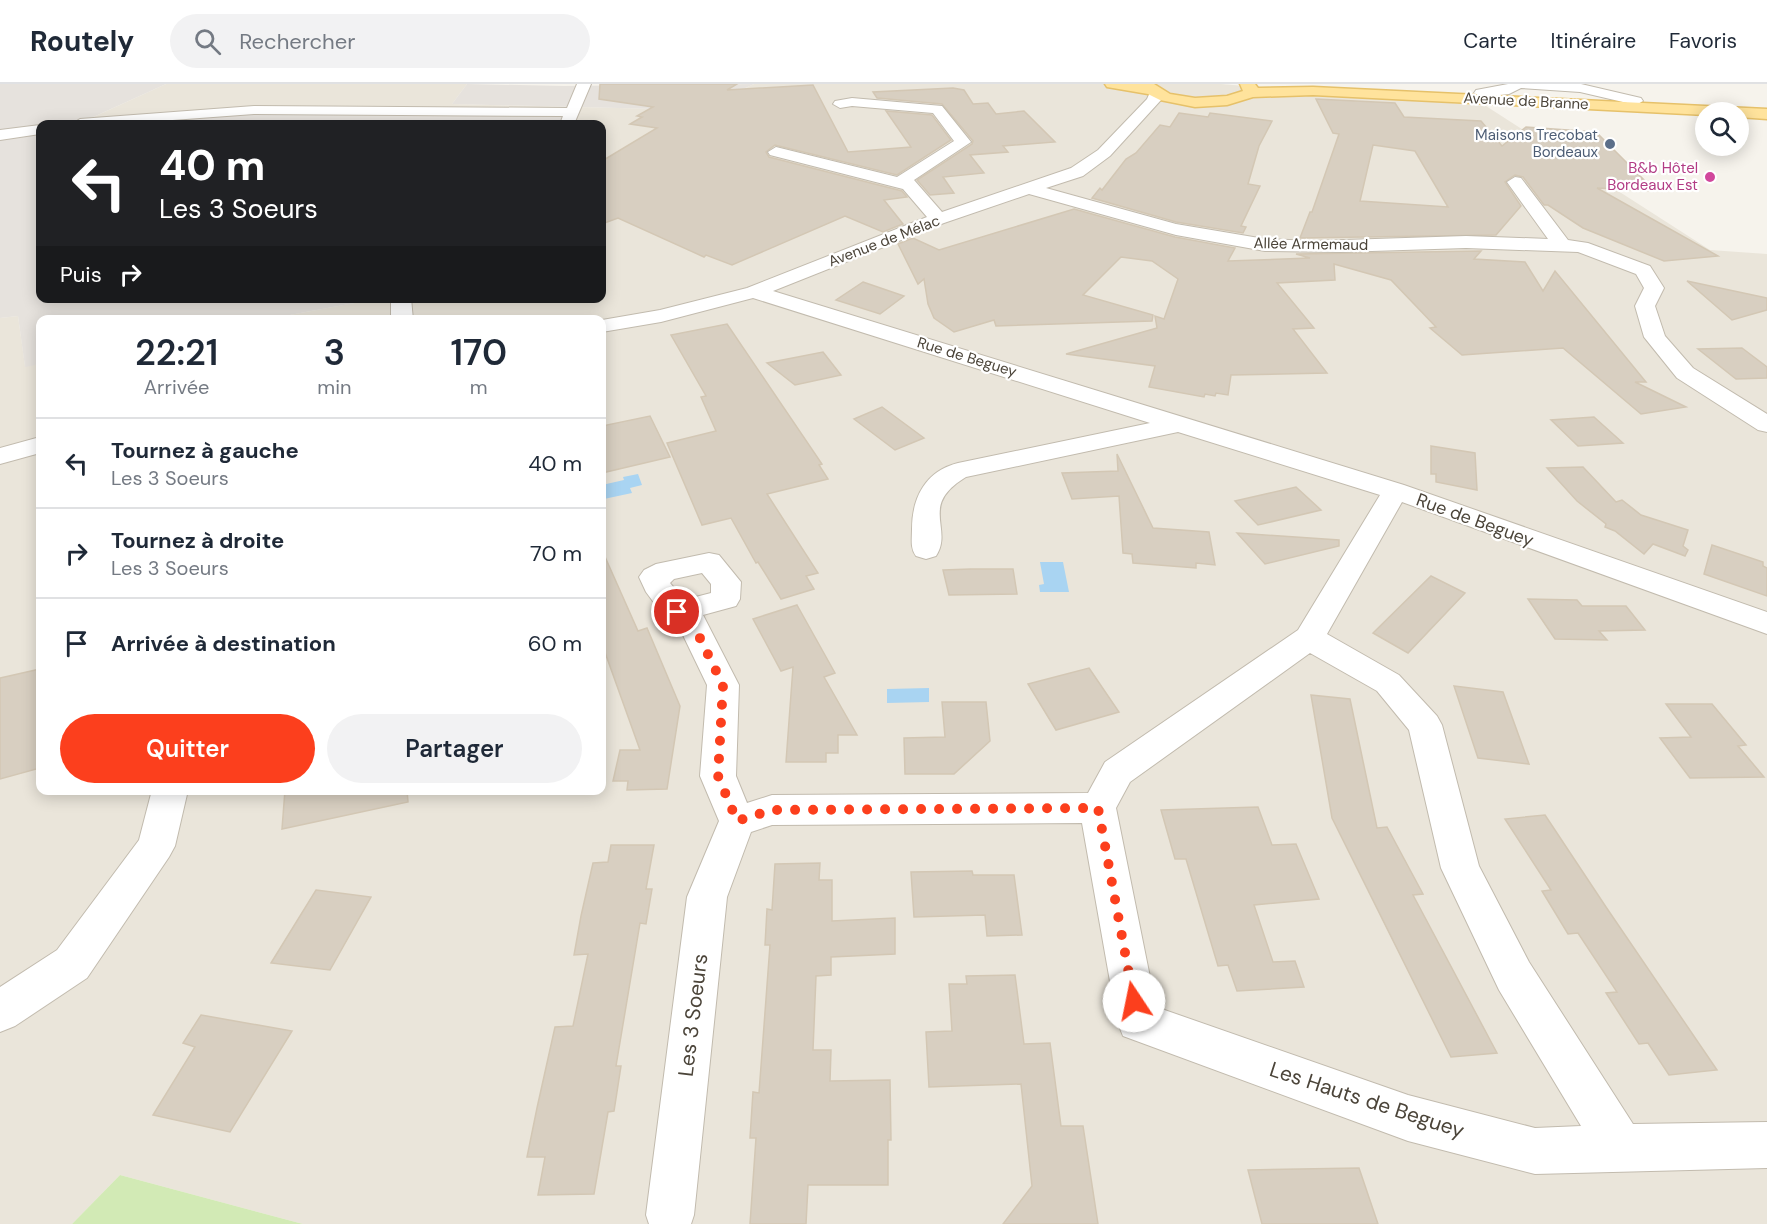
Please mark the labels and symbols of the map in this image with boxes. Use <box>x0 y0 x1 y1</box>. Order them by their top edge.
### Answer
street label: Avenue de Branne <box>1463 88 1589 114</box>
place label: Maisons Trecobat Bordeaux <box>1475 125 1599 162</box>
marker: Maisons Trecobat Bordeaux <box>1603 137 1617 151</box>
place label: B&b Hôtel Bordeaux Est <box>1607 158 1698 195</box>
marker: B&b Hôtel Bordeaux Est <box>1703 170 1717 184</box>
street label: Avenue de Mélac <box>825 211 943 271</box>
street label: Allée Armemaud <box>1254 233 1368 255</box>
street label: Rue de Beguey <box>915 332 1020 382</box>
street label: Rue de Beguey <box>1413 488 1537 552</box>
pin <box>651 586 702 637</box>
street label: Les 3 Soeurs <box>672 952 714 1078</box>
position arrow <box>1102 969 1166 1033</box>
street label: Les Hauts de Beguey <box>1266 1055 1468 1145</box>

